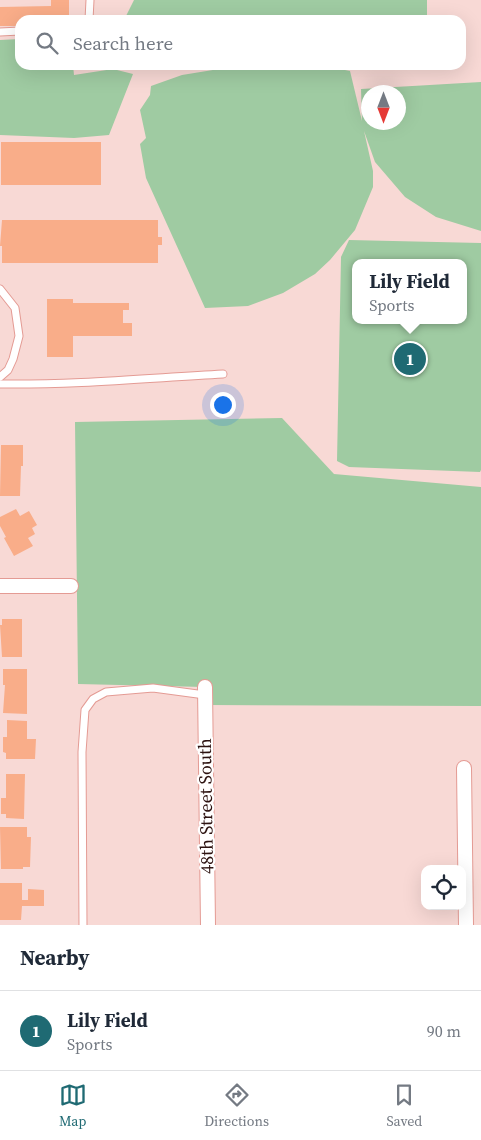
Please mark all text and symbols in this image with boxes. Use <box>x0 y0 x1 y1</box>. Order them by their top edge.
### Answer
search box <box>15 15 466 70</box>
icon: search <box>33 29 61 57</box>
text: Search here <box>73 30 173 56</box>
north arrow <box>361 85 406 130</box>
popup <box>352 259 467 324</box>
text: Lily Field <box>369 268 450 294</box>
text: Sports <box>369 294 415 316</box>
pin: 1 <box>394 340 426 378</box>
your location <box>210 392 236 418</box>
street label: 48th Street South <box>192 738 219 874</box>
map controls <box>421 865 466 910</box>
button: locate <box>421 865 466 910</box>
text: Nearby <box>20 943 90 972</box>
text: Lily Field <box>67 1007 148 1033</box>
text: 1 <box>32 1020 40 1042</box>
text: 90 m <box>427 1020 461 1042</box>
text: Sports <box>67 1033 112 1055</box>
tab: Map <box>59 1081 87 1131</box>
tab: Directions <box>204 1081 269 1131</box>
tab: Saved <box>386 1081 422 1131</box>

